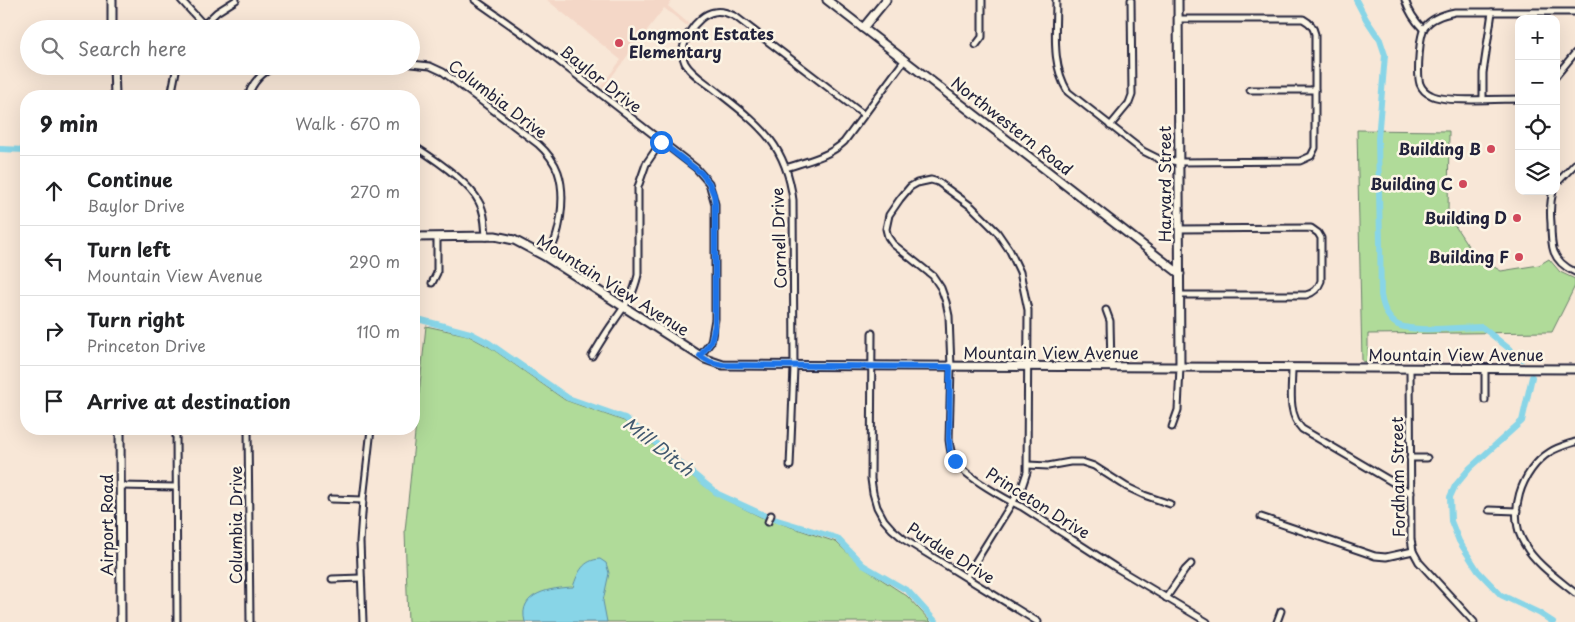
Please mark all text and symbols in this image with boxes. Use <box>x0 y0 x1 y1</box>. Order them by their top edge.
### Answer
map controls <box>1515 15 1560 195</box>
button: + <box>1515 15 1560 60</box>
search box <box>20 20 420 75</box>
place label: Longmont Estates Elementary <box>629 21 774 63</box>
icon: search <box>38 34 66 62</box>
text: Search here <box>78 34 187 62</box>
marker: Longmont Estates Elementary <box>613 37 625 49</box>
street label: Baylor Drive <box>556 39 648 118</box>
street label: Columbia Drive <box>444 53 553 144</box>
button: − <box>1515 60 1560 105</box>
street label: Northwestern Road <box>947 70 1079 180</box>
button: locate <box>1515 105 1560 150</box>
text: 9 min <box>40 107 98 139</box>
text: Walk · 670 m <box>295 111 400 135</box>
street label: Harvard Street <box>1152 125 1176 242</box>
route start <box>650 131 673 154</box>
place label: Building B <box>1398 136 1481 160</box>
marker: Building B <box>1485 143 1497 155</box>
button: layers <box>1515 150 1560 195</box>
text: Continue <box>87 165 173 193</box>
place label: Building C <box>1370 171 1453 195</box>
icon: ahead <box>40 177 68 205</box>
marker: Building C <box>1457 178 1469 190</box>
text: 270 m <box>350 179 400 203</box>
street label: Cornell Drive <box>764 187 792 289</box>
text: Baylor Drive <box>87 193 185 217</box>
place label: Building D <box>1424 205 1507 229</box>
marker: Building D <box>1511 212 1523 224</box>
street label: Mountain View Avenue <box>533 227 695 341</box>
text: Turn left <box>87 235 171 263</box>
place label: Building F <box>1429 244 1509 268</box>
icon: left <box>40 247 68 275</box>
text: 290 m <box>349 249 400 273</box>
marker: Building F <box>1513 251 1525 263</box>
text: Mountain View Avenue <box>87 263 263 287</box>
text: Turn right <box>87 305 185 333</box>
icon: right <box>40 317 68 345</box>
text: 110 m <box>357 319 400 343</box>
text: Princeton Drive <box>87 333 206 357</box>
street label: Mountain View Avenue <box>963 340 1139 364</box>
street label: Mountain View Avenue <box>1368 342 1544 366</box>
icon: arrive <box>40 387 68 415</box>
text: Arrive at destination <box>87 387 291 415</box>
water label: Mill Ditch <box>618 410 700 482</box>
street label: Fordham Street <box>1384 416 1410 538</box>
route end <box>944 450 967 473</box>
street label: Princeton Drive <box>982 461 1095 544</box>
street label: Columbia Drive <box>223 465 247 584</box>
street label: Airport Road <box>94 474 118 576</box>
street label: Purdue Drive <box>903 516 1000 589</box>

